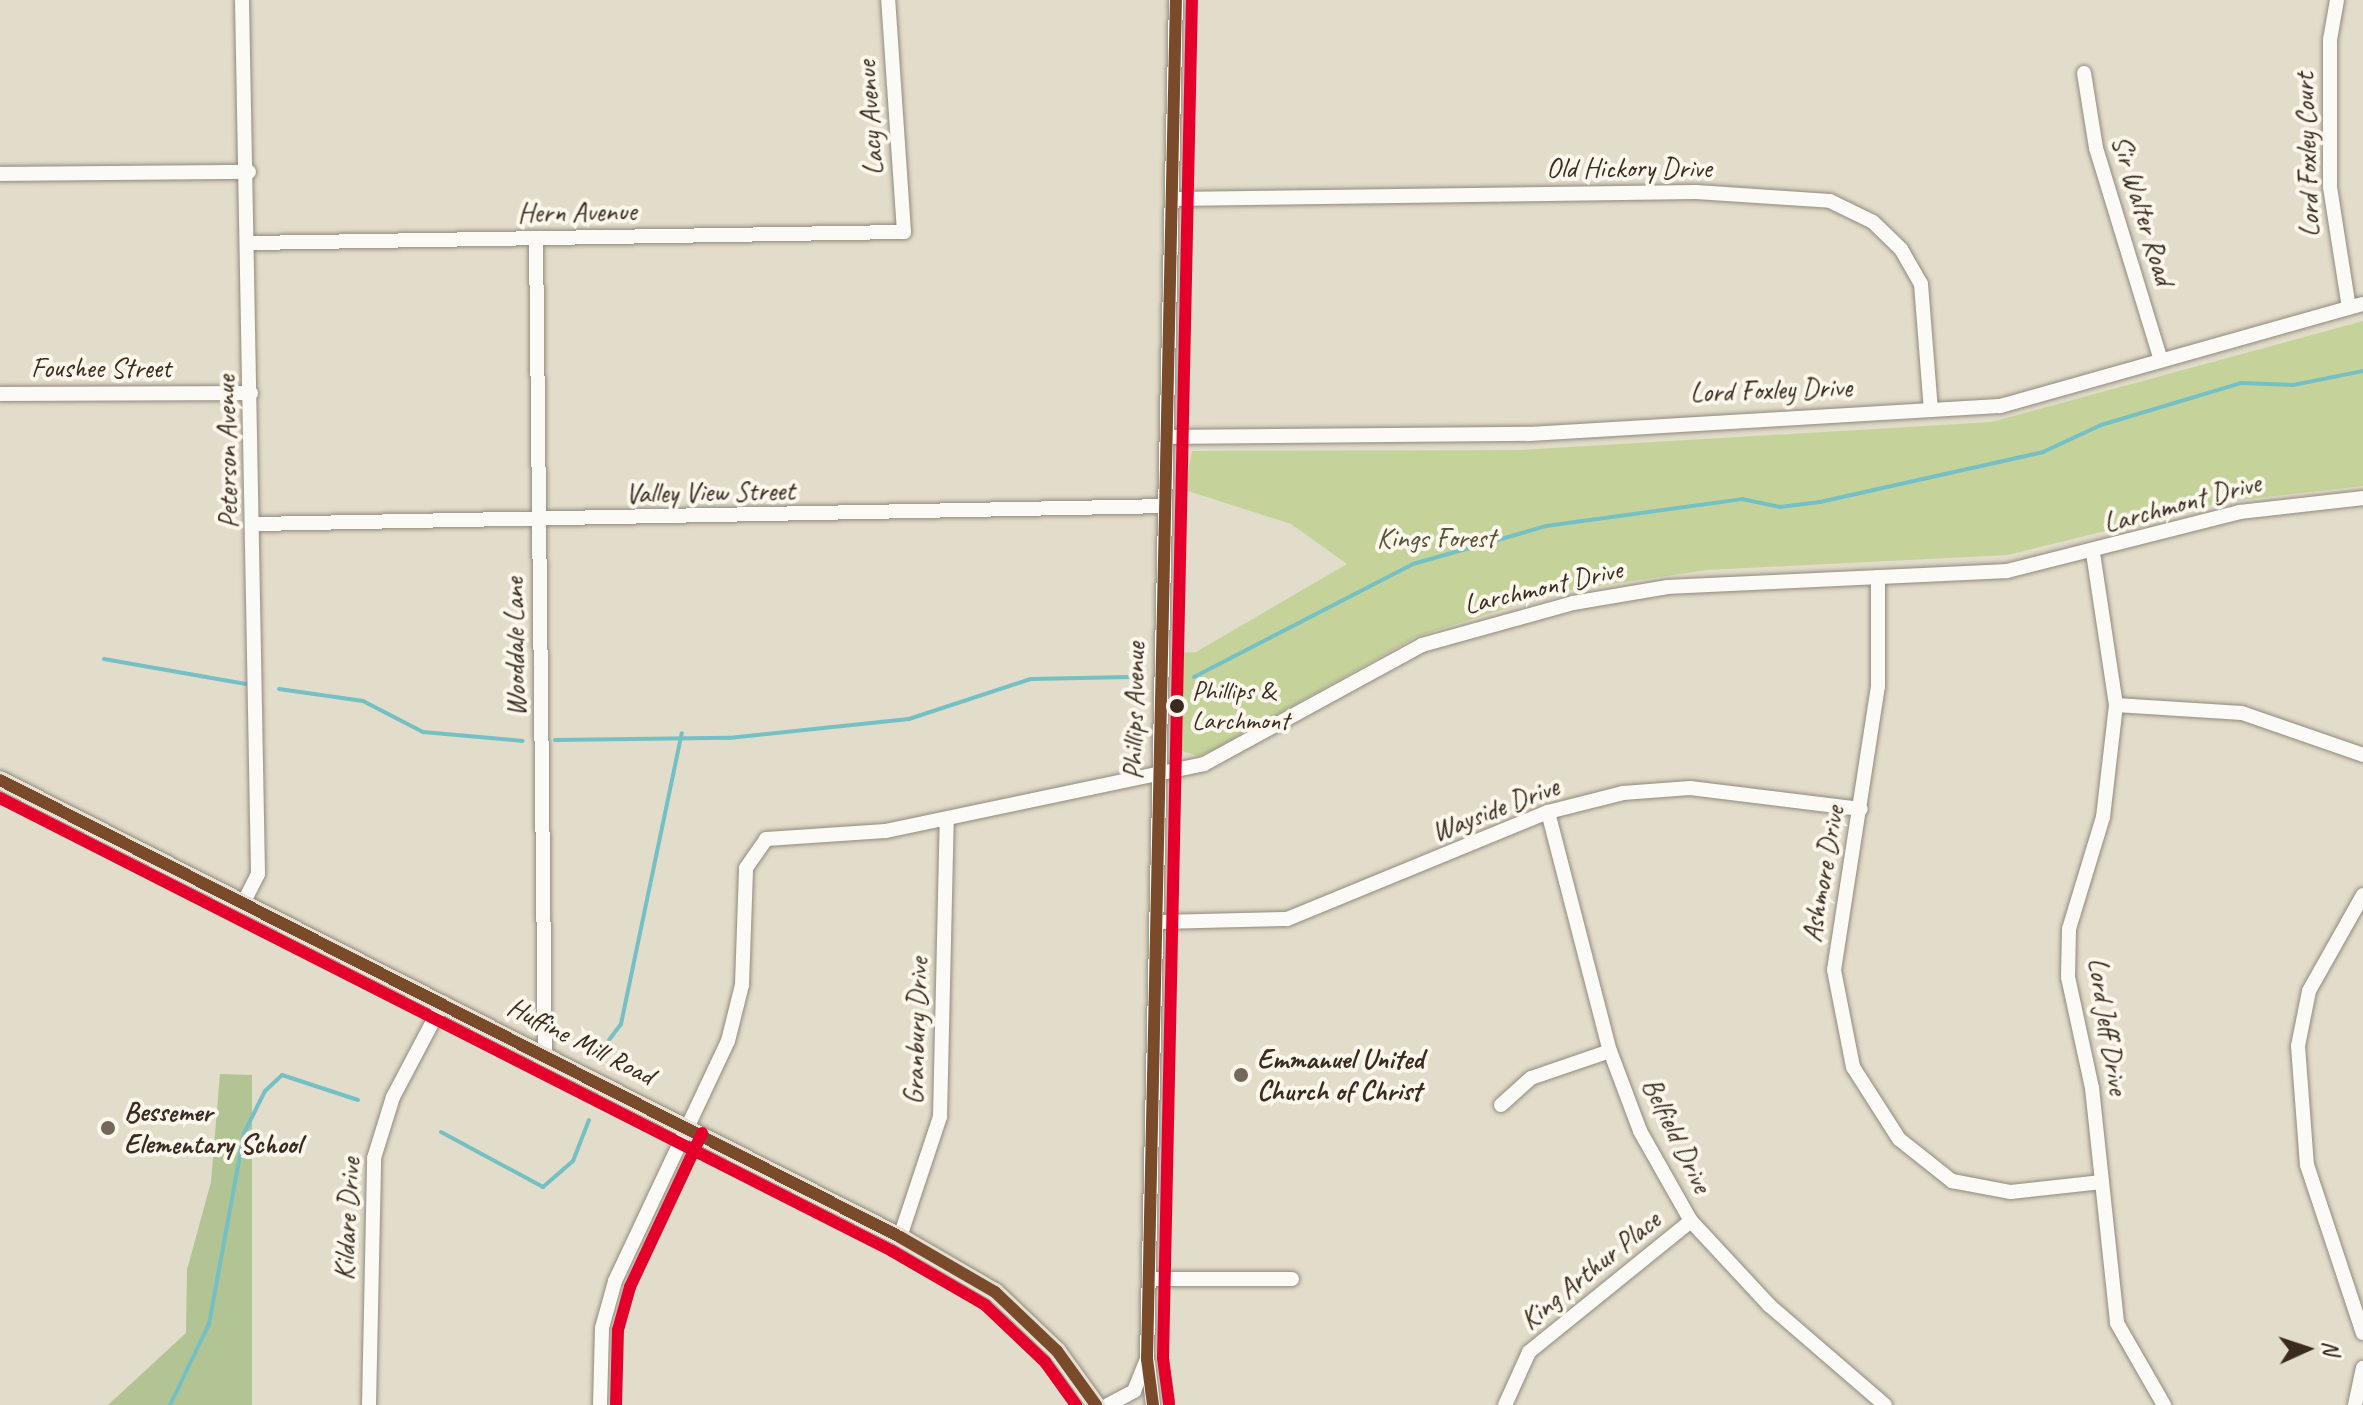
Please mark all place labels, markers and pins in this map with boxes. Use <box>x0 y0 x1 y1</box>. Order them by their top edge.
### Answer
place label: Phillips & Larchmont <box>1192 675 1289 736</box>
marker: Phillips & Larchmont <box>1169 698 1185 714</box>
place label: Emmanuel United Church of Christ <box>1257 1042 1424 1108</box>
marker: Emmanuel United Church of Christ <box>1232 1066 1250 1084</box>
place label: Bessemer Elementary School <box>124 1095 302 1161</box>
marker: Bessemer Elementary School <box>99 1119 117 1137</box>

